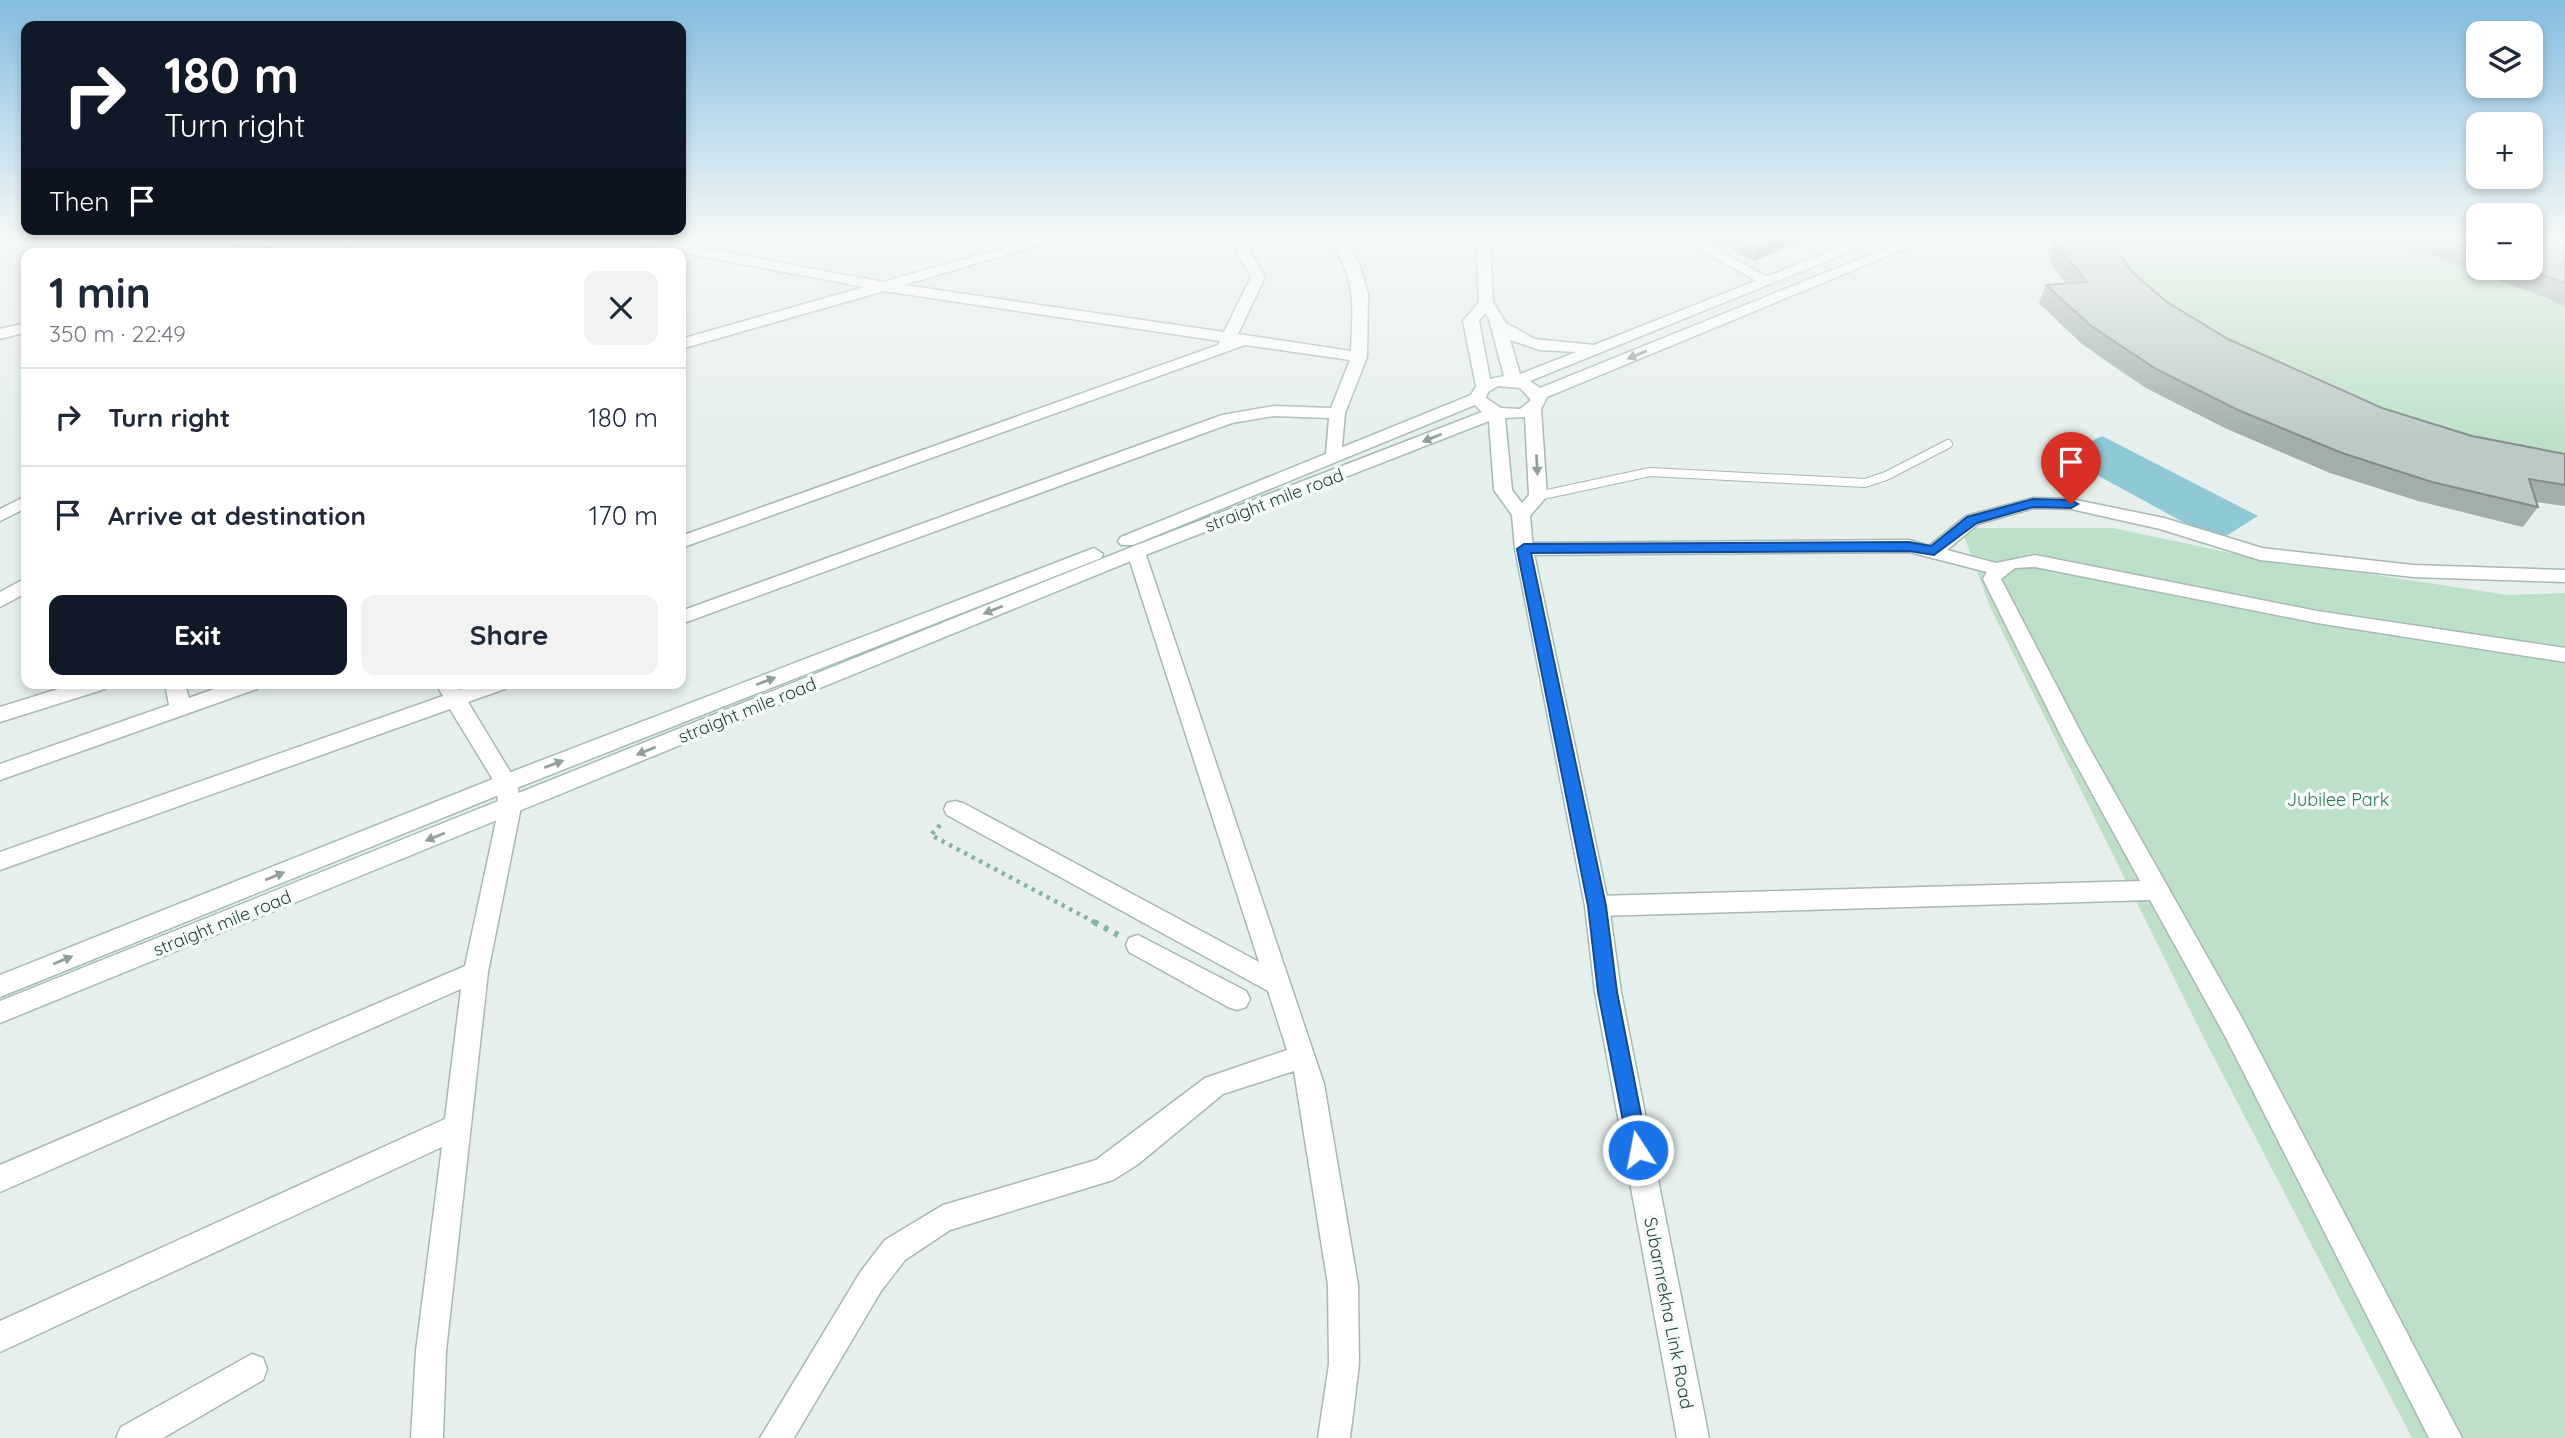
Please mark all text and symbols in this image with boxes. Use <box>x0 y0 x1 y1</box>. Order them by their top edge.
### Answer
map controls <box>2466 21 2543 280</box>
button: layers <box>2466 21 2543 98</box>
text: 180 m <box>164 44 299 105</box>
icon: right <box>49 49 140 140</box>
text: Turn right <box>164 105 305 145</box>
button: + <box>2466 112 2543 189</box>
icon: arrive <box>123 182 161 220</box>
text: Then <box>49 185 109 218</box>
button: − <box>2466 203 2543 280</box>
text: 1 min <box>49 266 151 319</box>
button: close <box>584 271 658 345</box>
text: 350 m · 22:49 <box>49 319 186 348</box>
one-way arrow <box>1626 350 1647 361</box>
icon: right <box>49 398 87 436</box>
text: Turn right <box>108 401 230 434</box>
text: 180 m <box>588 401 658 434</box>
one-way arrow <box>1422 432 1443 443</box>
pin <box>2041 432 2101 504</box>
icon: arrive <box>2052 443 2090 481</box>
one-way arrow <box>1531 454 1542 476</box>
street label: straight mile road <box>1201 463 1347 537</box>
icon: arrive <box>49 496 87 534</box>
text: Arrive at destination <box>108 499 366 532</box>
text: 170 m <box>589 499 658 532</box>
button: Exit <box>49 595 347 675</box>
button: Share <box>361 595 658 675</box>
one-way arrow <box>982 605 1003 616</box>
street label: straight mile road <box>675 672 819 748</box>
one-way arrow <box>756 676 777 687</box>
one-way arrow <box>635 746 656 757</box>
one-way arrow <box>544 759 565 770</box>
park label: Jubilee Park <box>2287 788 2389 811</box>
one-way arrow <box>424 831 445 842</box>
one-way arrow <box>264 870 285 881</box>
street label: straight mile road <box>150 885 294 961</box>
one-way arrow <box>53 955 74 966</box>
position arrow <box>1601 1113 1675 1187</box>
street label: Subarnrekha Link Road <box>1639 1215 1699 1411</box>

